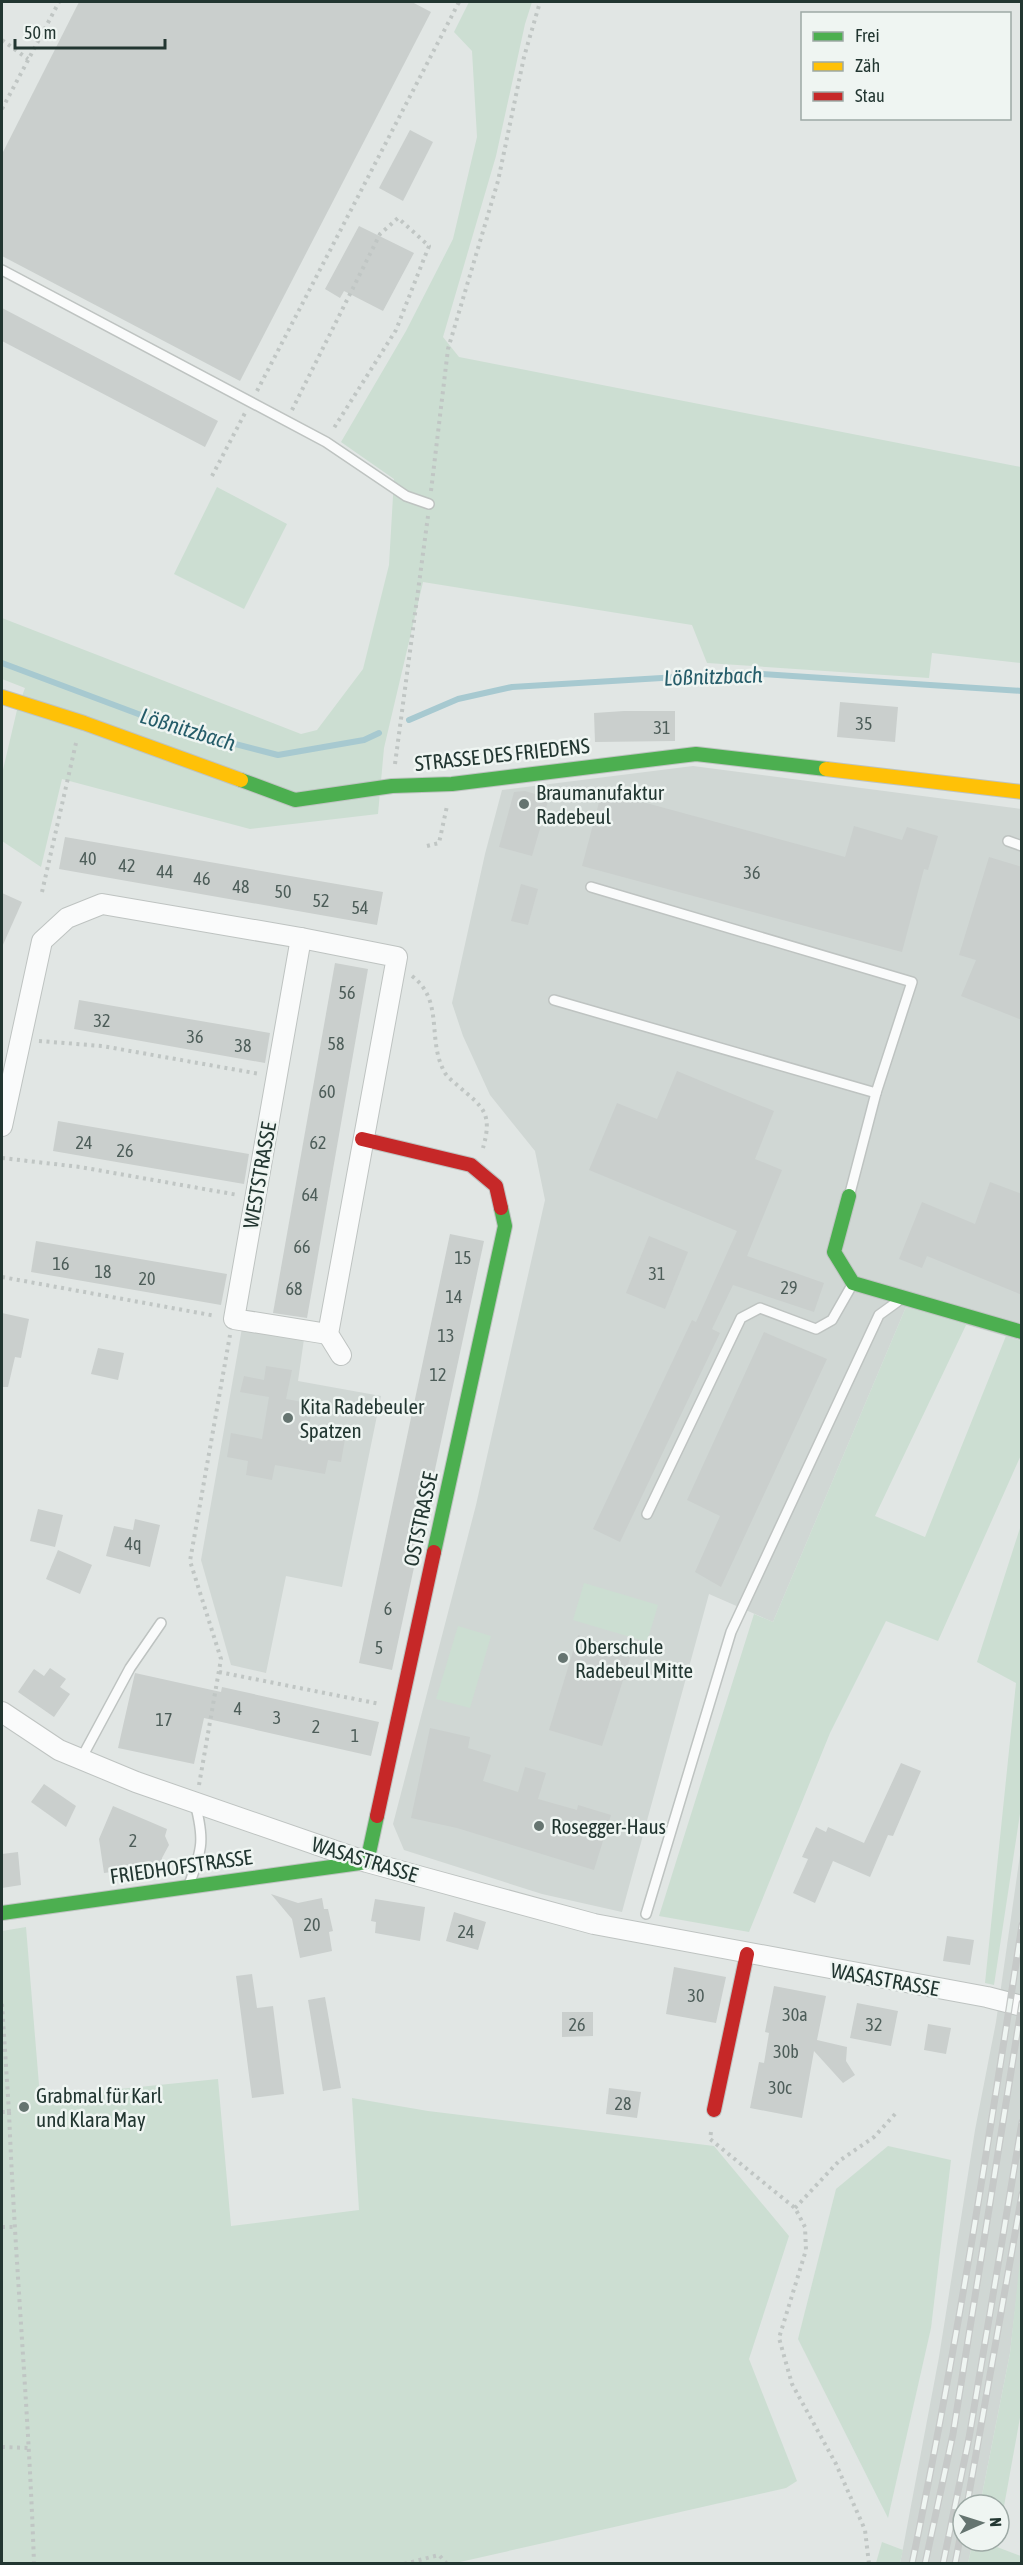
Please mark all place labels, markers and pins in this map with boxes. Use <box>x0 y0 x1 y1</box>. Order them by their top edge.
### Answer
place label: Braumanufaktur Radebeul <box>536 780 665 828</box>
marker: Braumanufaktur Radebeul <box>517 797 531 811</box>
place label: Kita Radebeuler Spatzen <box>300 1394 425 1442</box>
marker: Kita Radebeuler Spatzen <box>281 1411 295 1425</box>
place label: Oberschule Radebeul Mitte <box>575 1634 693 1682</box>
marker: Oberschule Radebeul Mitte <box>556 1651 570 1665</box>
place label: Rosegger-Haus <box>551 1814 666 1838</box>
marker: Rosegger-Haus <box>532 1819 546 1833</box>
place label: Grabmal für Karl und Klara May <box>36 2083 163 2131</box>
marker: Grabmal für Karl und Klara May <box>17 2100 31 2114</box>

